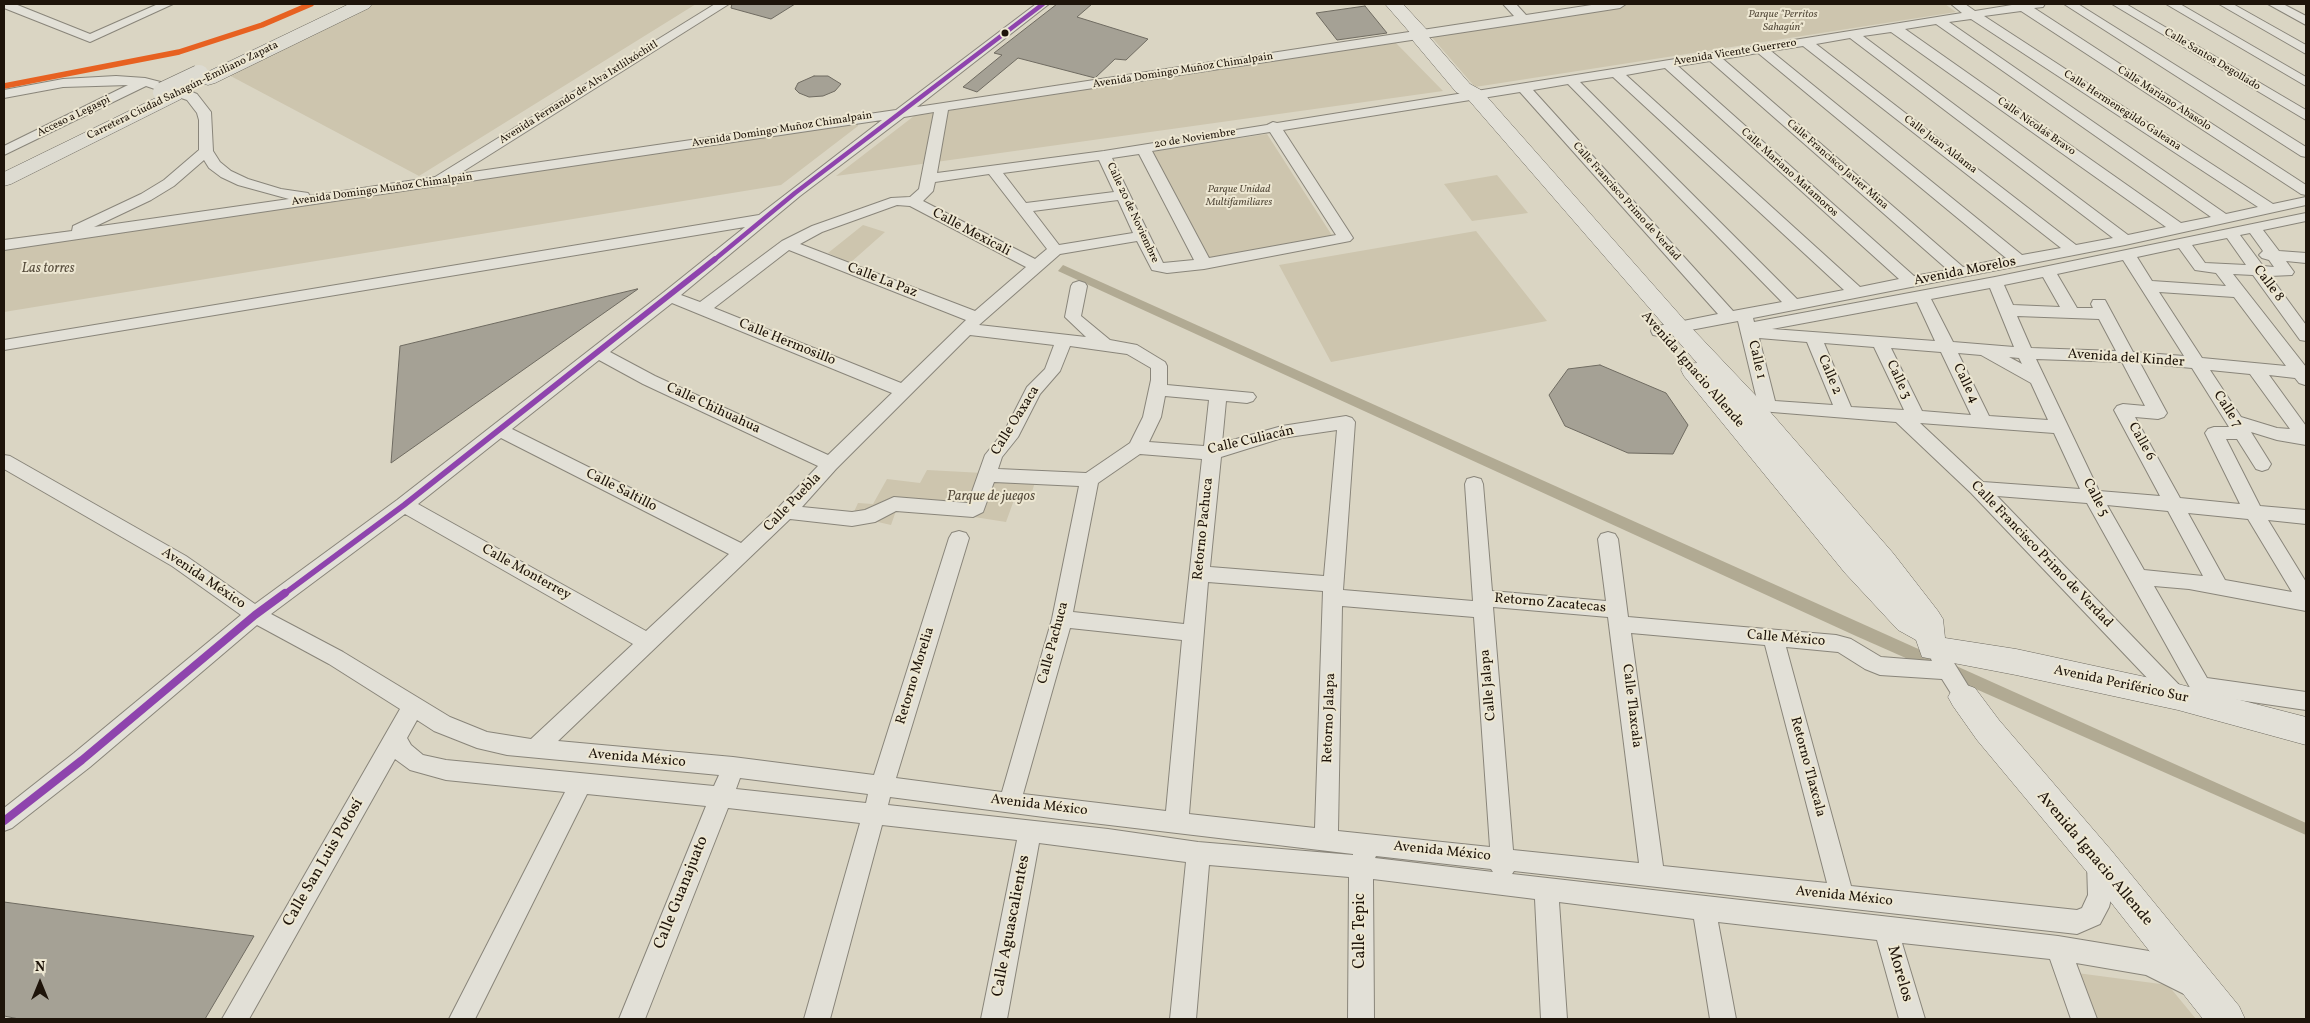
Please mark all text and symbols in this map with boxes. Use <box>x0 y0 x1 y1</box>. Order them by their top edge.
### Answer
park label: Parque "Perritos Sahagún" <box>1748 8 1818 34</box>
street label: Calle Santos Degollado <box>2161 26 2263 94</box>
unlabelled marker <box>1000 28 1010 38</box>
street label: Avenida Vicente Guerrero <box>1673 37 1797 69</box>
street label: Avenida Fernando de Alva Ixtlilxóchitl <box>497 38 661 148</box>
street label: Carretera Ciudad Sahagún-Emiliano Zapata <box>85 39 281 143</box>
street label: Avenida Domingo Muñoz Chimalpain <box>1092 50 1274 92</box>
street label: Calle Mariano Abasolo <box>2115 64 2213 134</box>
street label: Calle Hermenegildo Galeana <box>2061 68 2183 154</box>
street label: Acceso a Legaspi <box>35 94 113 140</box>
street label: Calle Nicolás Bravo <box>1994 95 2078 159</box>
street label: Avenida Domingo Muñoz Chimalpain <box>691 109 873 151</box>
street label: Calle Juan Aldama <box>1901 113 1979 177</box>
street label: Calle Francisco Javier Mina <box>1783 117 1891 213</box>
street label: 20 de Noviembre <box>1153 126 1237 152</box>
street label: Calle Mariano Matamoros <box>1738 126 1840 220</box>
street label: Calle Francisco Primo de Verdad <box>1569 140 1683 264</box>
street label: Calle 20 de Noviembre <box>1103 161 1161 265</box>
street label: Avenida Domingo Muñoz Chimalpain <box>291 171 473 209</box>
park label: Parque Unidad Multifamiliares <box>1206 183 1272 209</box>
street label: Calle Mexicali <box>929 205 1013 261</box>
street label: Avenida Morelos <box>1913 254 2017 290</box>
street label: Calle La Paz <box>845 260 919 302</box>
park label: Las torres <box>21 261 75 277</box>
street label: Calle 8 <box>2249 263 2287 305</box>
street label: Avenida Ignacio Allende <box>1637 308 1747 432</box>
street label: Calle Hermosillo <box>736 316 838 370</box>
street label: Calle 1 <box>1743 339 1769 381</box>
street label: Avenida del Kinder <box>2067 347 2185 371</box>
street label: Calle 2 <box>1813 353 1845 397</box>
street label: Calle 3 <box>1882 358 1914 402</box>
street label: Calle 4 <box>1948 361 1982 407</box>
street label: Calle Chihuahua <box>663 380 763 438</box>
street label: Calle Oaxaca <box>988 383 1044 459</box>
street label: Calle 7 <box>2209 388 2245 432</box>
street label: Calle 6 <box>2124 420 2158 464</box>
street label: Calle Culiacán <box>1206 423 1296 459</box>
street label: Calle Saltillo <box>583 466 659 516</box>
street label: Calle Puebla <box>761 470 825 536</box>
street label: Calle 5 <box>2078 476 2112 520</box>
street label: Retorno Pachuca <box>1190 477 1218 581</box>
street label: Calle Francisco Primo de Verdad <box>1966 478 2116 632</box>
park label: Parque de juegos <box>947 489 1035 505</box>
street label: Calle Monterrey <box>478 541 574 605</box>
street label: Avenida México <box>158 545 248 613</box>
street label: Retorno Zacatecas <box>1493 591 1607 617</box>
street label: Calle Pachuca <box>1035 600 1073 686</box>
street label: Retorno Morelia <box>893 625 939 727</box>
street label: Calle México <box>1746 627 1826 651</box>
street label: Calle Jalapa <box>1478 649 1500 721</box>
street label: Calle Tlaxcala <box>1618 663 1644 749</box>
street label: Avenida Periférico Sur <box>2052 663 2190 707</box>
street label: Retorno Jalapa <box>1320 673 1340 763</box>
street label: Retorno Tlaxcala <box>1786 715 1828 819</box>
street label: Avenida México <box>588 746 686 772</box>
street label: Avenida Ignacio Allende <box>2032 788 2156 930</box>
street label: Avenida México <box>989 792 1089 820</box>
street label: Calle San Luis Potosí <box>280 796 368 930</box>
street label: Calle Guanajuato <box>651 834 713 952</box>
street label: Avenida México <box>1393 839 1491 865</box>
street label: Calle Aguascalientes <box>989 854 1035 998</box>
street label: Avenida México <box>1795 884 1893 910</box>
street label: Calle Tepic <box>1351 893 1371 969</box>
street label: Morelos <box>1882 944 1916 1004</box>
north arrow <box>15 958 65 1008</box>
text: N <box>35 958 45 977</box>

